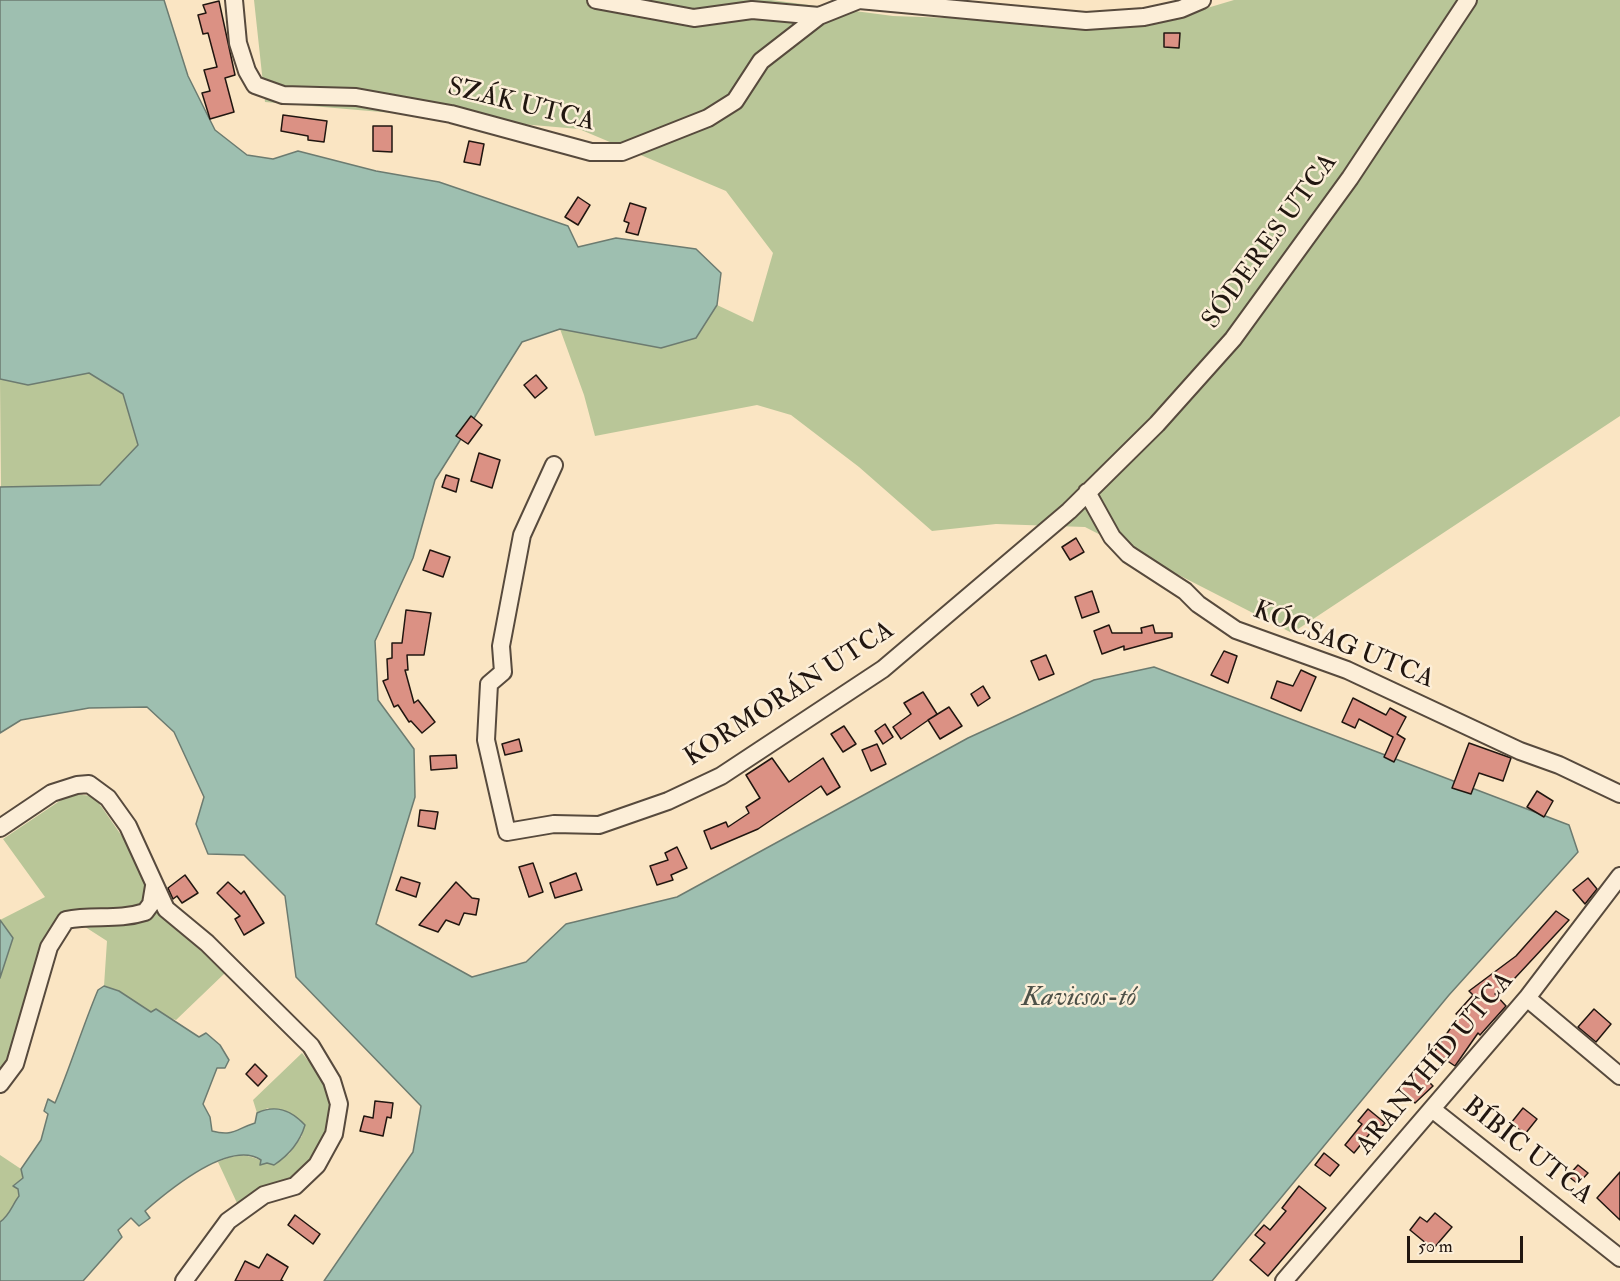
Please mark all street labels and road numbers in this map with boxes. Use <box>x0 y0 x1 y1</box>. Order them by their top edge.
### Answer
street label: SZÁK UTCA <box>444 73 598 139</box>
street label: SÓDERES UTCA <box>1197 148 1345 336</box>
street label: KÓCSAG UTCA <box>1248 596 1438 696</box>
street label: KORMORÁN UTCA <box>680 616 900 774</box>
street label: ARANYHÍD UTCA <box>1351 966 1521 1162</box>
street label: BÍBIC UTCA <box>1456 1092 1598 1212</box>

